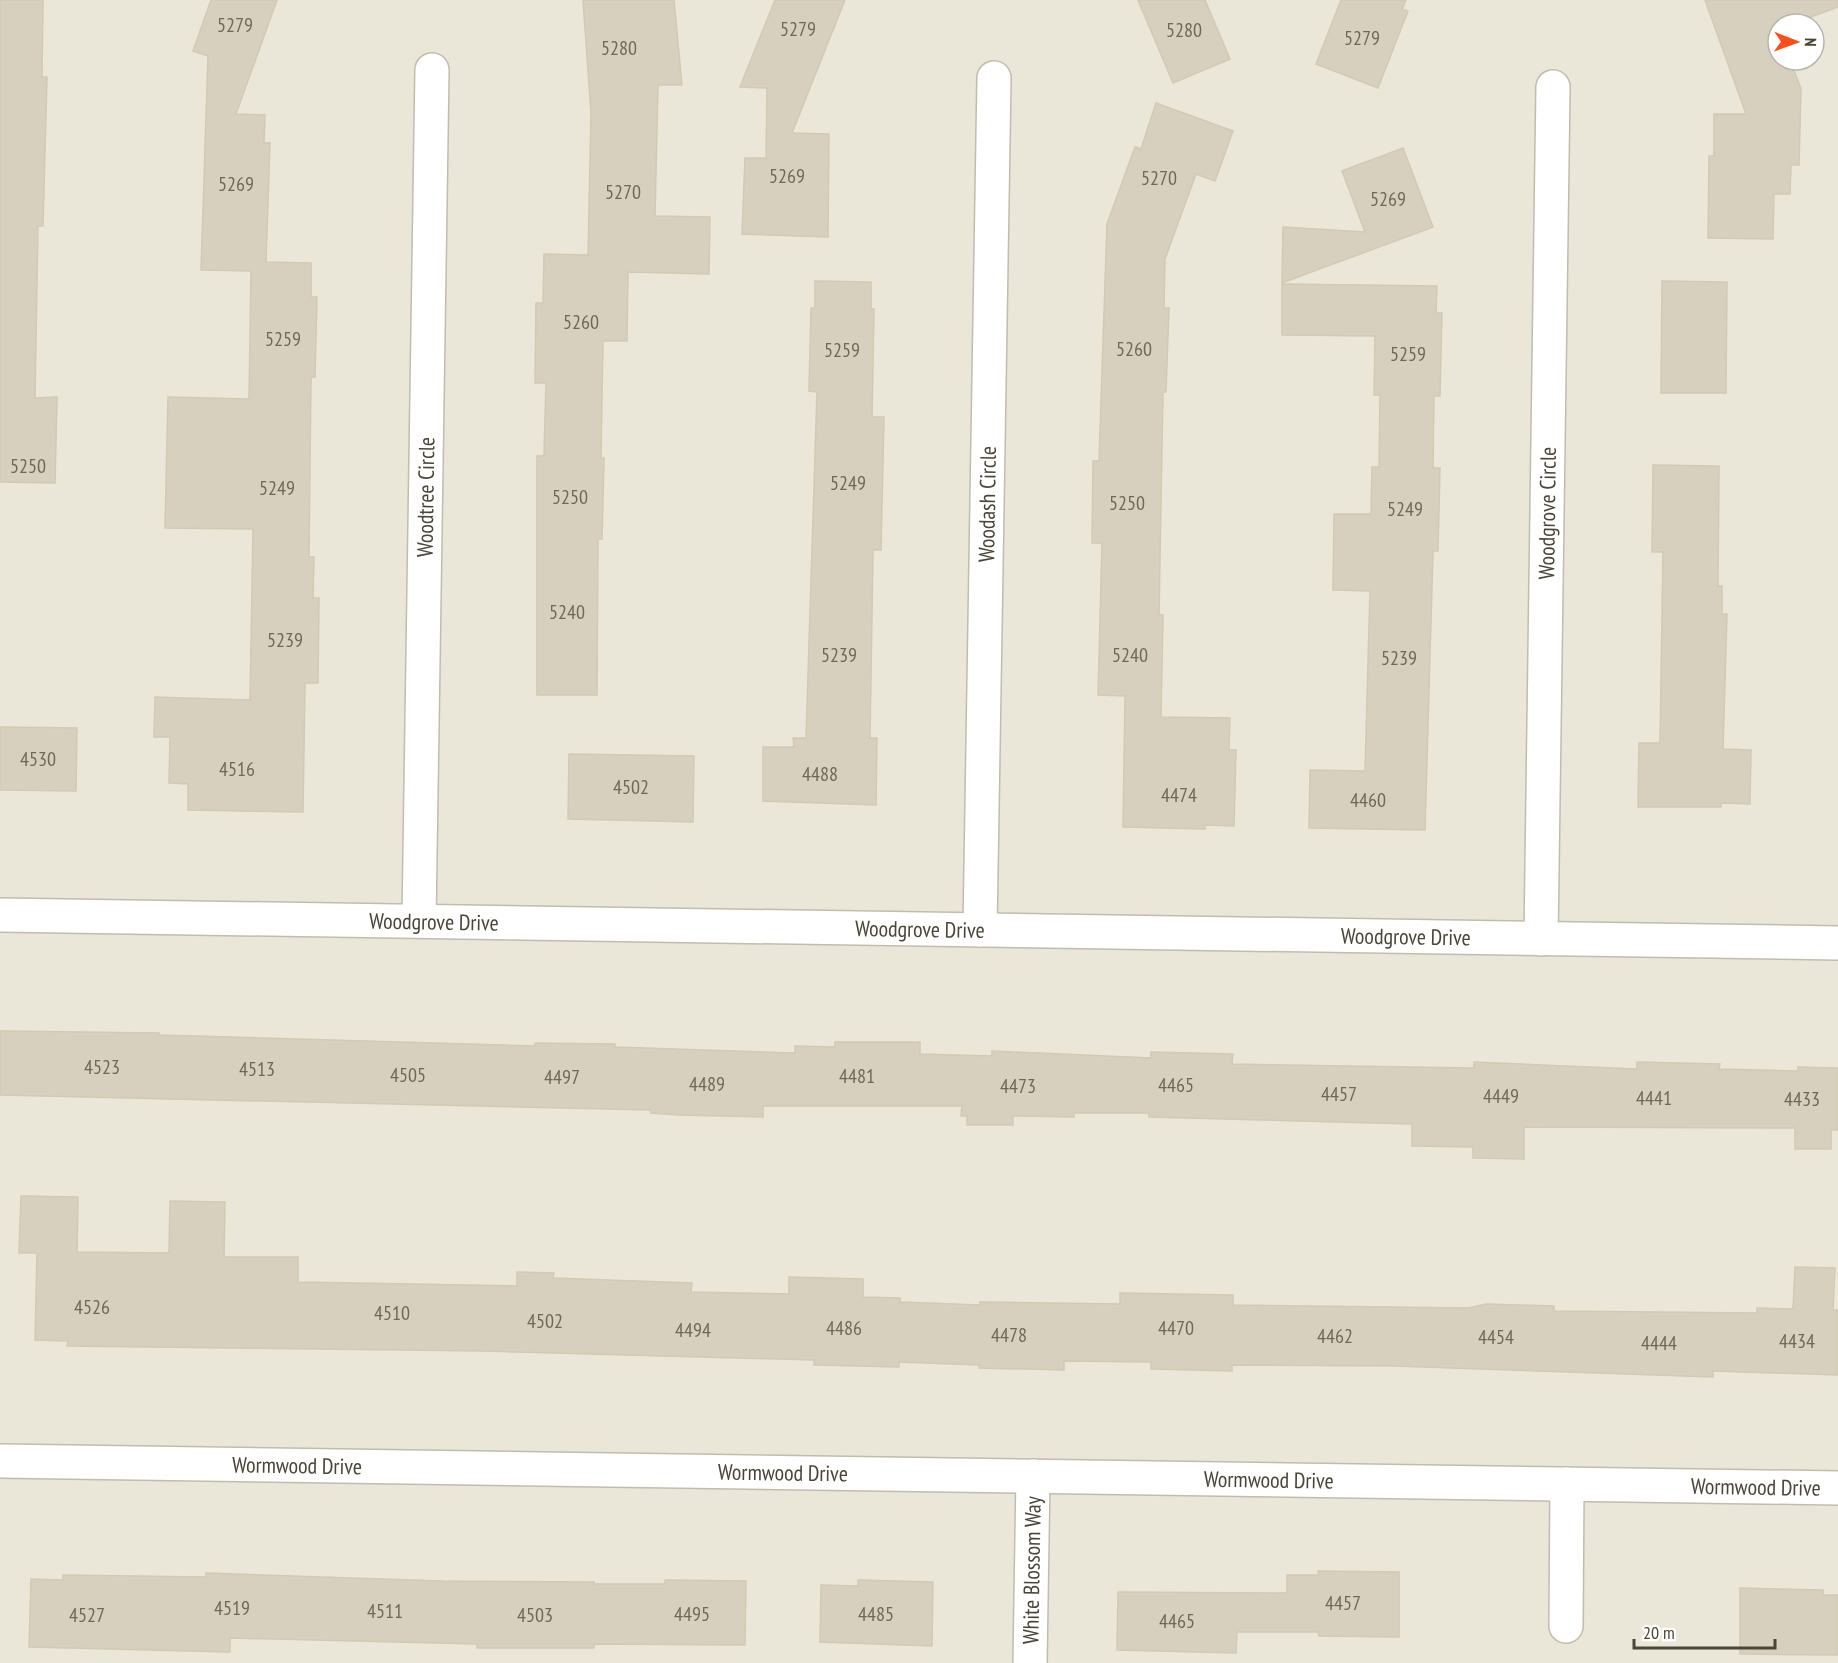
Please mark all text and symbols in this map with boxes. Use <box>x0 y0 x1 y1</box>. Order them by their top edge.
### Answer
house number: 5279 <box>217 12 253 38</box>
north arrow <box>1766 12 1826 72</box>
house number: 5279 <box>780 16 816 42</box>
house number: 5280 <box>1166 17 1202 43</box>
house number: 5279 <box>1344 25 1380 51</box>
house number: 5280 <box>601 35 637 61</box>
text: N <box>1801 38 1821 47</box>
house number: 5269 <box>769 163 805 189</box>
house number: 5270 <box>1141 165 1177 191</box>
house number: 5269 <box>218 171 254 197</box>
house number: 5270 <box>605 179 641 205</box>
house number: 5269 <box>1370 186 1406 212</box>
house number: 5260 <box>563 309 599 335</box>
house number: 5259 <box>265 326 301 352</box>
house number: 5260 <box>1116 336 1152 362</box>
house number: 5259 <box>824 337 860 363</box>
house number: 5259 <box>1390 341 1426 367</box>
street label: Woodtree Circle <box>411 437 440 557</box>
street label: Woodash Circle <box>972 446 1002 562</box>
street label: Woodgrove Circle <box>1532 447 1562 580</box>
house number: 5250 <box>10 453 46 479</box>
house number: 5249 <box>830 470 866 496</box>
house number: 5249 <box>259 475 295 501</box>
house number: 5250 <box>552 484 588 510</box>
house number: 5250 <box>1109 490 1145 516</box>
house number: 5249 <box>1387 496 1423 522</box>
house number: 5240 <box>549 599 585 625</box>
house number: 5239 <box>267 627 303 653</box>
house number: 5239 <box>821 642 857 668</box>
house number: 5240 <box>1112 642 1148 668</box>
house number: 5239 <box>1381 645 1417 671</box>
house number: 4530 <box>20 746 56 772</box>
house number: 4516 <box>219 756 255 782</box>
house number: 4488 <box>802 761 838 787</box>
house number: 4502 <box>613 774 649 800</box>
house number: 4474 <box>1161 782 1197 808</box>
house number: 4460 <box>1350 787 1386 813</box>
street label: Woodgrove Drive <box>369 907 499 937</box>
street label: Woodgrove Drive <box>855 914 985 944</box>
street label: Woodgrove Drive <box>1341 921 1471 951</box>
house number: 4523 <box>84 1054 120 1080</box>
house number: 4513 <box>239 1056 275 1082</box>
house number: 4505 <box>390 1062 426 1088</box>
house number: 4481 <box>839 1063 875 1089</box>
house number: 4497 <box>544 1064 580 1090</box>
house number: 4489 <box>689 1071 725 1097</box>
house number: 4465 <box>1158 1072 1194 1098</box>
house number: 4473 <box>1000 1073 1036 1099</box>
house number: 4457 <box>1321 1081 1357 1107</box>
house number: 4449 <box>1483 1083 1519 1109</box>
house number: 4441 <box>1636 1085 1672 1111</box>
house number: 4433 <box>1784 1086 1820 1112</box>
house number: 4526 <box>74 1294 110 1320</box>
house number: 4510 <box>374 1300 410 1326</box>
house number: 4502 <box>527 1308 563 1334</box>
house number: 4486 <box>826 1315 862 1341</box>
house number: 4470 <box>1158 1315 1194 1341</box>
house number: 4494 <box>675 1317 711 1343</box>
house number: 4478 <box>991 1322 1027 1348</box>
house number: 4462 <box>1317 1323 1353 1349</box>
house number: 4454 <box>1478 1324 1514 1350</box>
house number: 4434 <box>1779 1328 1815 1354</box>
house number: 4444 <box>1641 1330 1677 1356</box>
street label: Wormwood Drive <box>232 1450 362 1480</box>
street label: Wormwood Drive <box>718 1458 848 1487</box>
street label: Wormwood Drive <box>1204 1465 1334 1495</box>
street label: Wormwood Drive <box>1691 1472 1821 1502</box>
street label: White Blossom Way <box>1016 1495 1047 1644</box>
house number: 4457 <box>1325 1590 1361 1616</box>
house number: 4519 <box>214 1595 250 1621</box>
house number: 4511 <box>367 1598 403 1624</box>
house number: 4495 <box>674 1601 710 1627</box>
house number: 4485 <box>858 1601 894 1627</box>
house number: 4527 <box>69 1602 105 1628</box>
house number: 4503 <box>517 1602 553 1628</box>
house number: 4465 <box>1159 1608 1195 1634</box>
scale bar <box>1634 1612 1775 1650</box>
text: 20 m <box>1643 1621 1675 1644</box>

